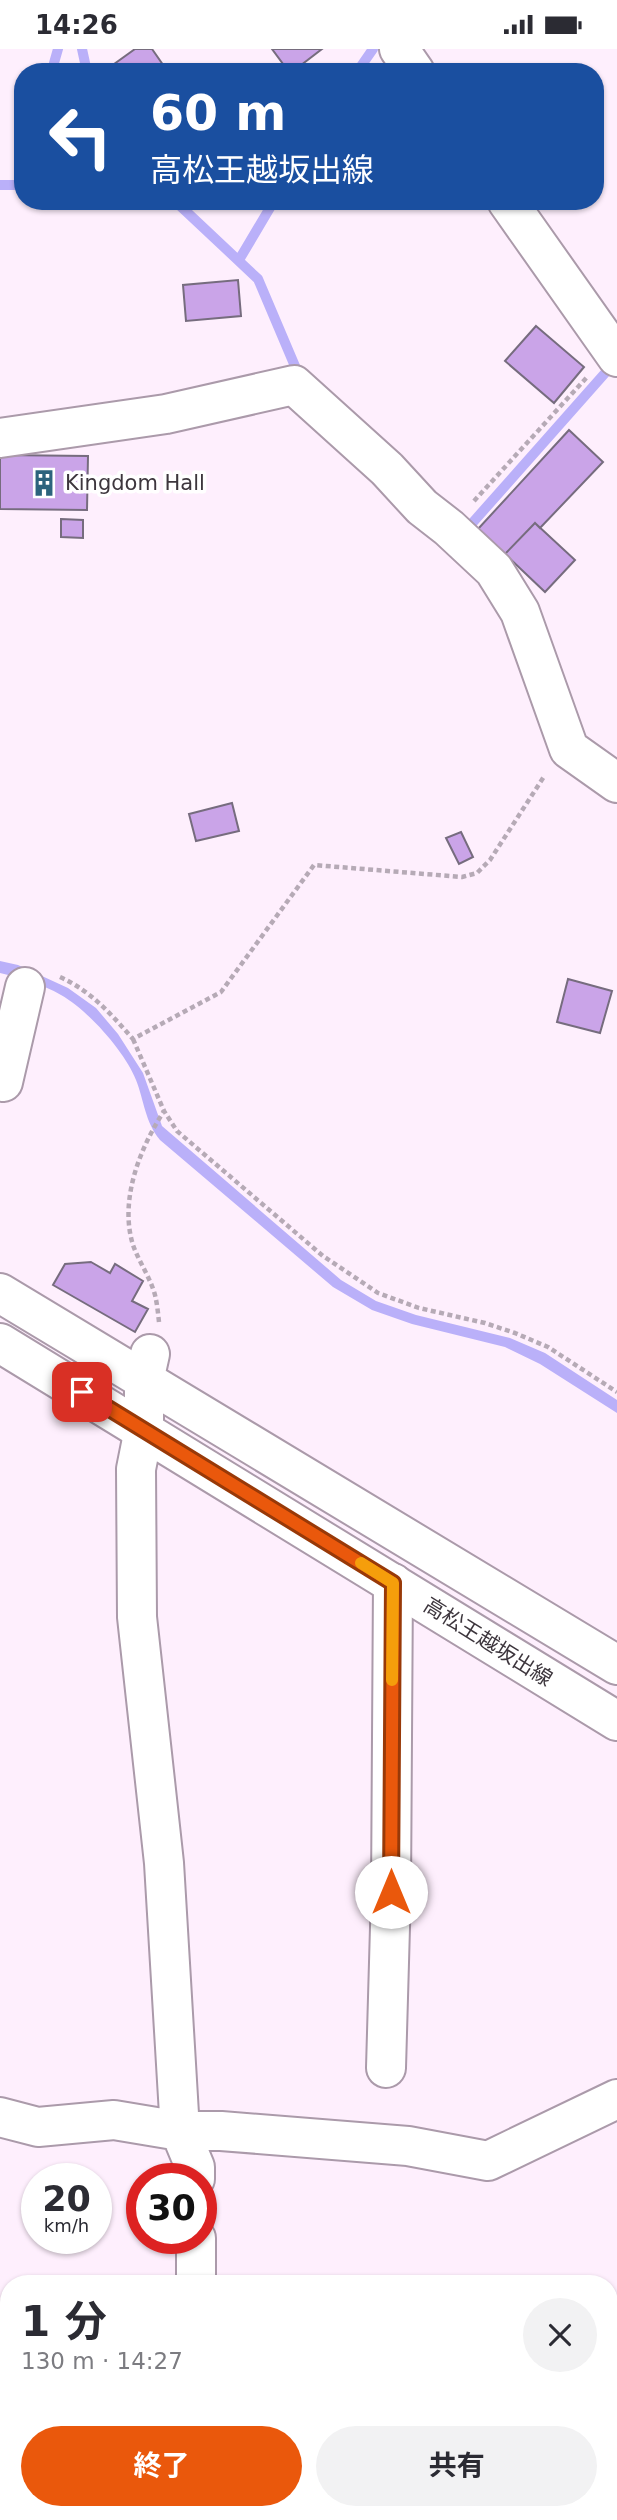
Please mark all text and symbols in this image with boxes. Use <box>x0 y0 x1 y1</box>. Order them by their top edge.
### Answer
text: 14:26 <box>35 10 118 40</box>
text: 60 m <box>150 85 286 142</box>
icon: left <box>35 91 126 182</box>
text: 高松王越坂出線 <box>150 151 374 189</box>
building icon: Kingdom Hall <box>29 468 59 498</box>
place label: Kingdom Hall <box>65 471 205 495</box>
pin <box>52 1362 112 1422</box>
icon: arrive <box>63 1373 101 1411</box>
street label: 高松王越坂出線 <box>419 1593 557 1691</box>
position arrow <box>354 1855 428 1929</box>
speed limit sign: 30 <box>126 2163 217 2254</box>
text: 20 <box>42 2179 91 2219</box>
text: km/h <box>44 2215 89 2236</box>
text: 1 分 <box>21 2297 107 2346</box>
button: close <box>523 2298 597 2372</box>
text: 130 m · 14:27 <box>21 2348 183 2374</box>
button: 終了 <box>21 2426 302 2506</box>
button: 共有 <box>316 2426 597 2506</box>

